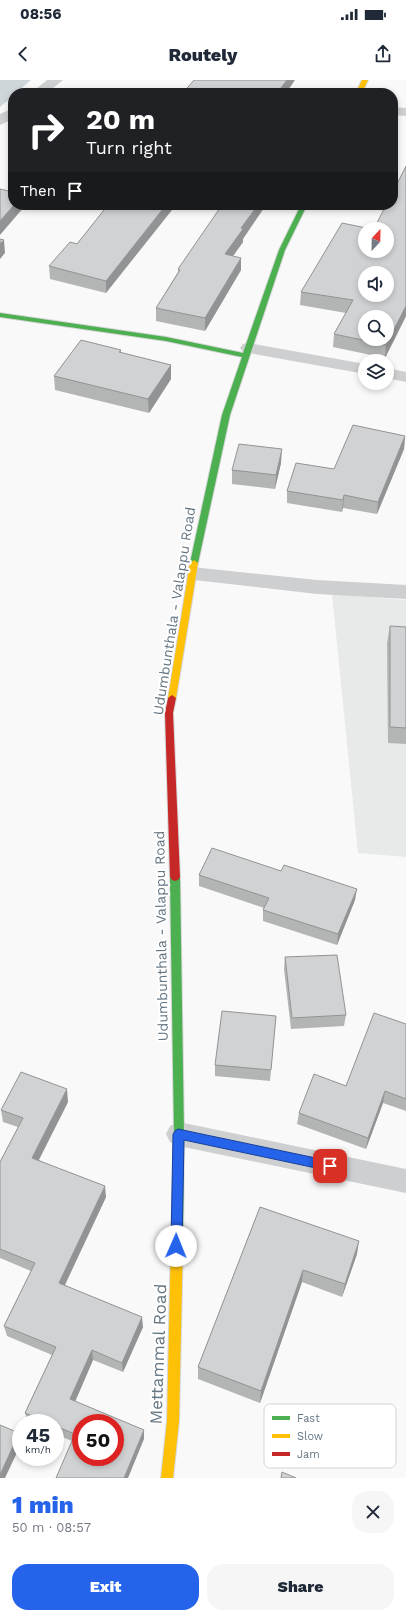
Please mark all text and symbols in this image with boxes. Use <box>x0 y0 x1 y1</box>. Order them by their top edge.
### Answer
text: 08:56 <box>20 5 62 23</box>
icon: back <box>12 43 34 65</box>
icon: share <box>372 43 394 65</box>
text: Routely <box>168 44 238 65</box>
text: 20 m <box>86 103 155 136</box>
icon: right <box>20 104 72 156</box>
text: Turn right <box>86 137 172 158</box>
icon: arrive <box>64 180 86 202</box>
text: Then <box>20 182 56 200</box>
north arrow <box>358 222 394 258</box>
map controls <box>358 222 394 390</box>
button: sound <box>358 266 394 302</box>
button: search <box>358 310 394 346</box>
button: layers <box>358 354 394 390</box>
street label: Udumbunthala - Valappu Road <box>150 506 198 716</box>
street label: Udumbunthala - Valappu Road <box>151 831 171 1041</box>
pin <box>313 1149 347 1183</box>
icon: arrive <box>319 1155 341 1177</box>
position arrow <box>155 1225 197 1267</box>
street label: Mettammal Road <box>146 1283 170 1425</box>
legend <box>264 1404 396 1468</box>
text: Fast <box>297 1412 320 1425</box>
speed limit sign: 50 <box>72 1414 124 1466</box>
text: 45 <box>26 1423 50 1447</box>
text: Slow <box>297 1430 323 1443</box>
text: km/h <box>25 1444 51 1455</box>
text: Jam <box>297 1448 320 1461</box>
text: 1 min <box>12 1491 74 1519</box>
button: close <box>352 1491 394 1533</box>
text: 50 m · 08:57 <box>12 1520 91 1535</box>
button: Exit <box>12 1564 199 1610</box>
button: Share <box>207 1564 394 1610</box>

